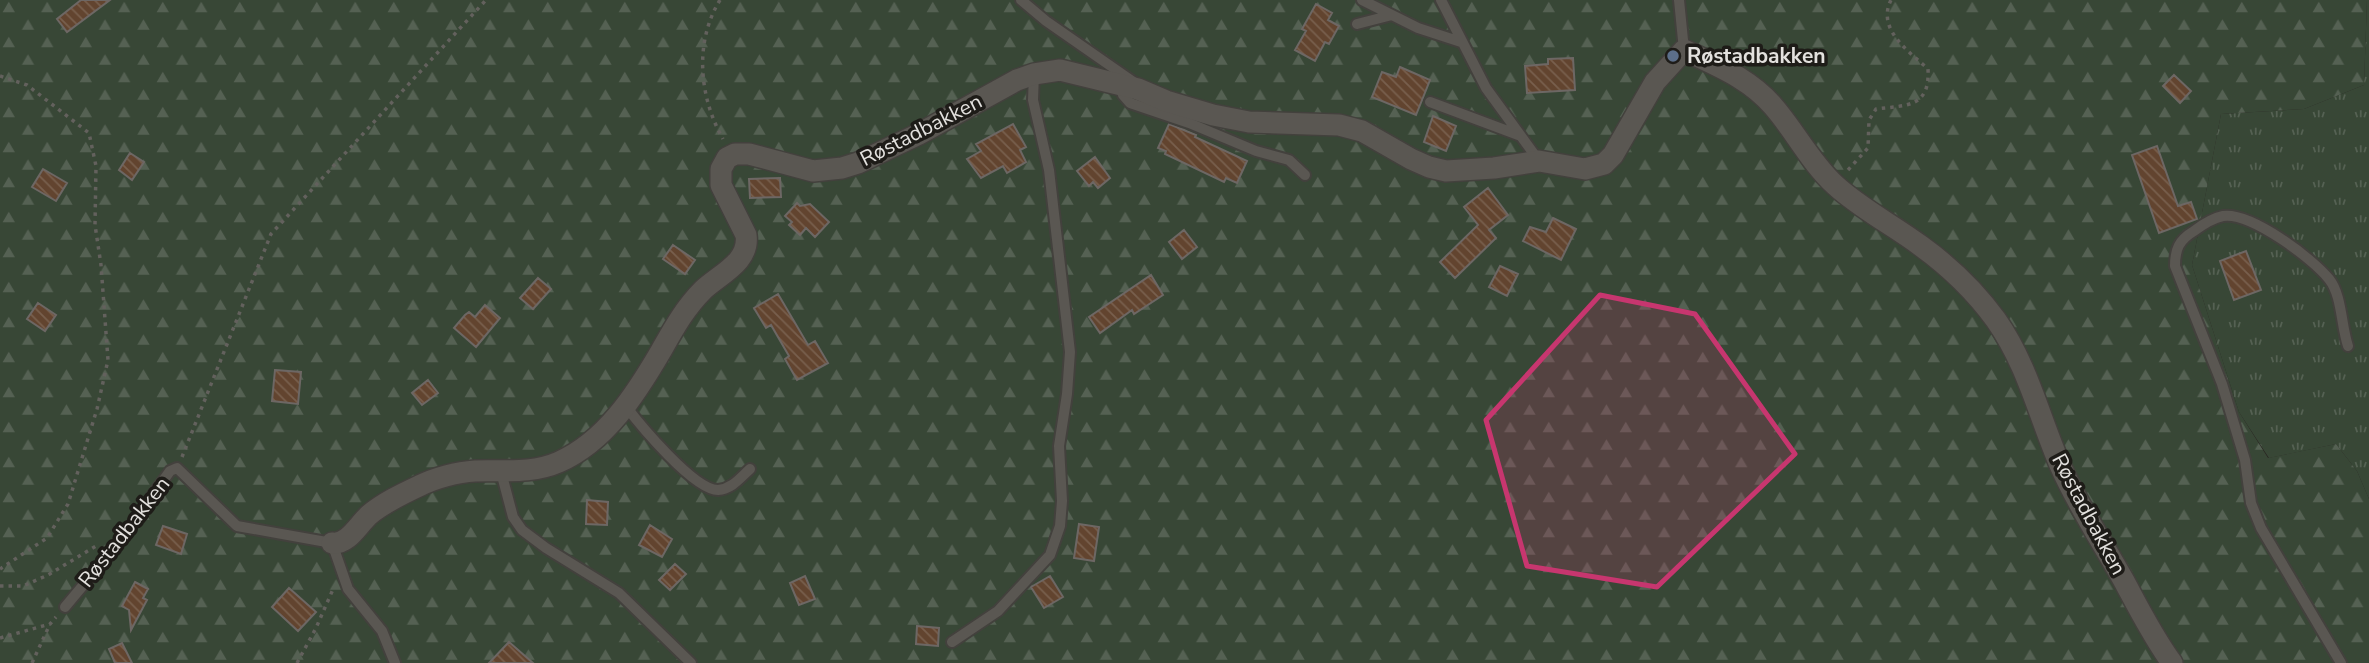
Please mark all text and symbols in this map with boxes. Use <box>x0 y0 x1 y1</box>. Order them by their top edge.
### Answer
place label: Røstadbakken <box>1687 42 1826 70</box>
marker: Røstadbakken <box>1665 48 1681 64</box>
street label: Røstadbakken <box>855 87 987 173</box>
street label: Røstadbakken <box>2045 449 2133 579</box>
street label: Røstadbakken <box>72 471 176 593</box>

